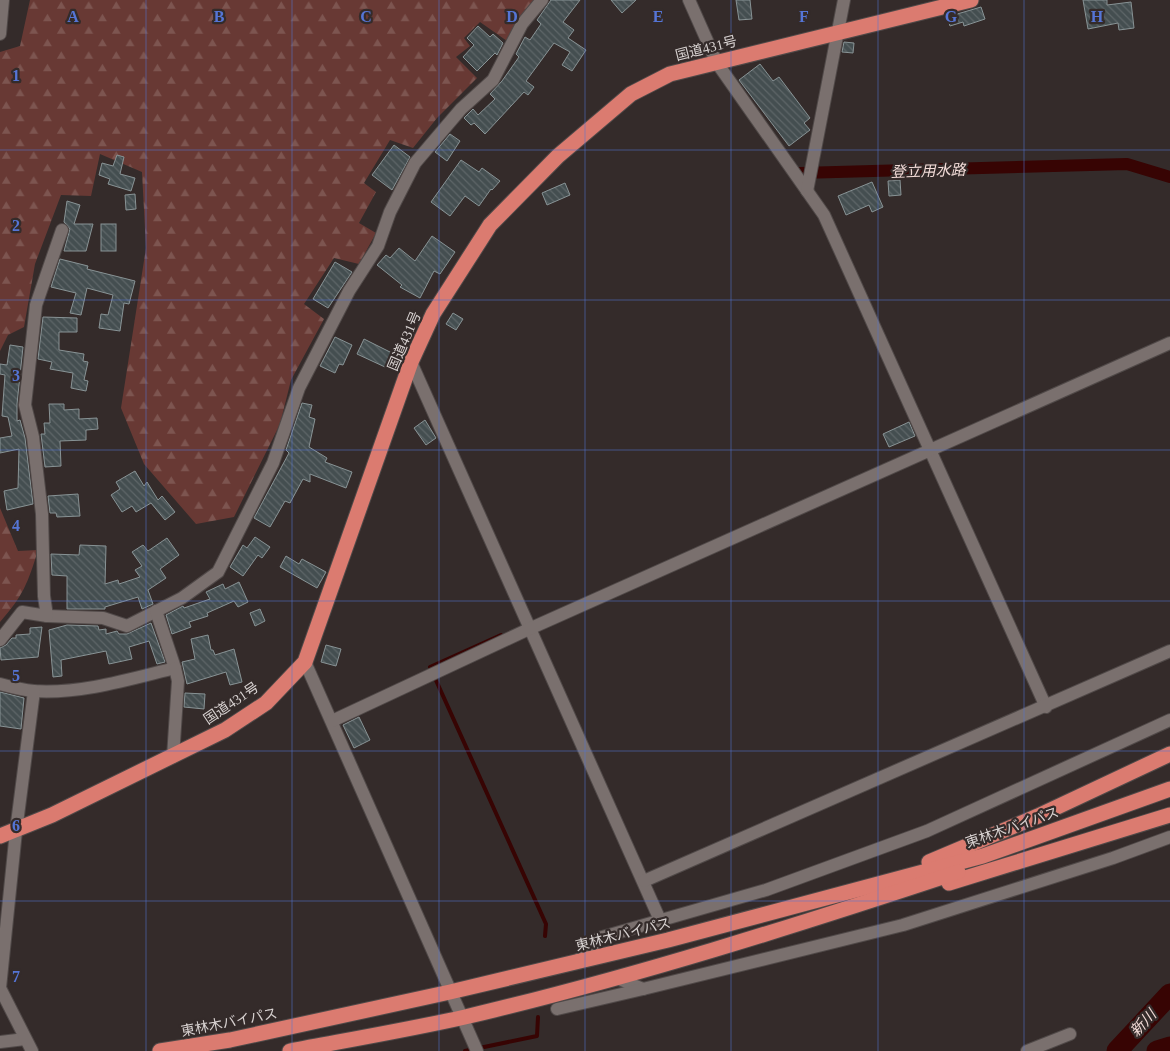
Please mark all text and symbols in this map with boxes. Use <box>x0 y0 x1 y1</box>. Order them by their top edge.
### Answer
text: A <box>67 8 79 25</box>
text: B <box>214 8 225 25</box>
text: C <box>360 8 372 25</box>
text: D <box>506 8 518 25</box>
text: E <box>653 8 663 25</box>
text: F <box>799 8 809 25</box>
text: G <box>945 8 958 25</box>
text: H <box>1091 8 1104 25</box>
street label: 国道431号 <box>674 34 738 63</box>
text: 1 <box>12 67 20 84</box>
water label: 登立用水路 <box>890 162 968 180</box>
text: 2 <box>12 217 20 234</box>
street label: 国道431号 <box>385 309 424 373</box>
text: 3 <box>12 367 20 384</box>
text: 4 <box>12 517 20 534</box>
text: 5 <box>12 667 20 684</box>
street label: 国道431号 <box>201 680 262 727</box>
street label: 東林木バイパス <box>964 804 1061 850</box>
text: 6 <box>12 817 20 834</box>
street label: 東林木バイパス <box>574 915 672 954</box>
text: 7 <box>12 968 20 985</box>
water label: 新川 <box>1127 1005 1160 1039</box>
street label: 東林木バイパス <box>180 1006 278 1039</box>

